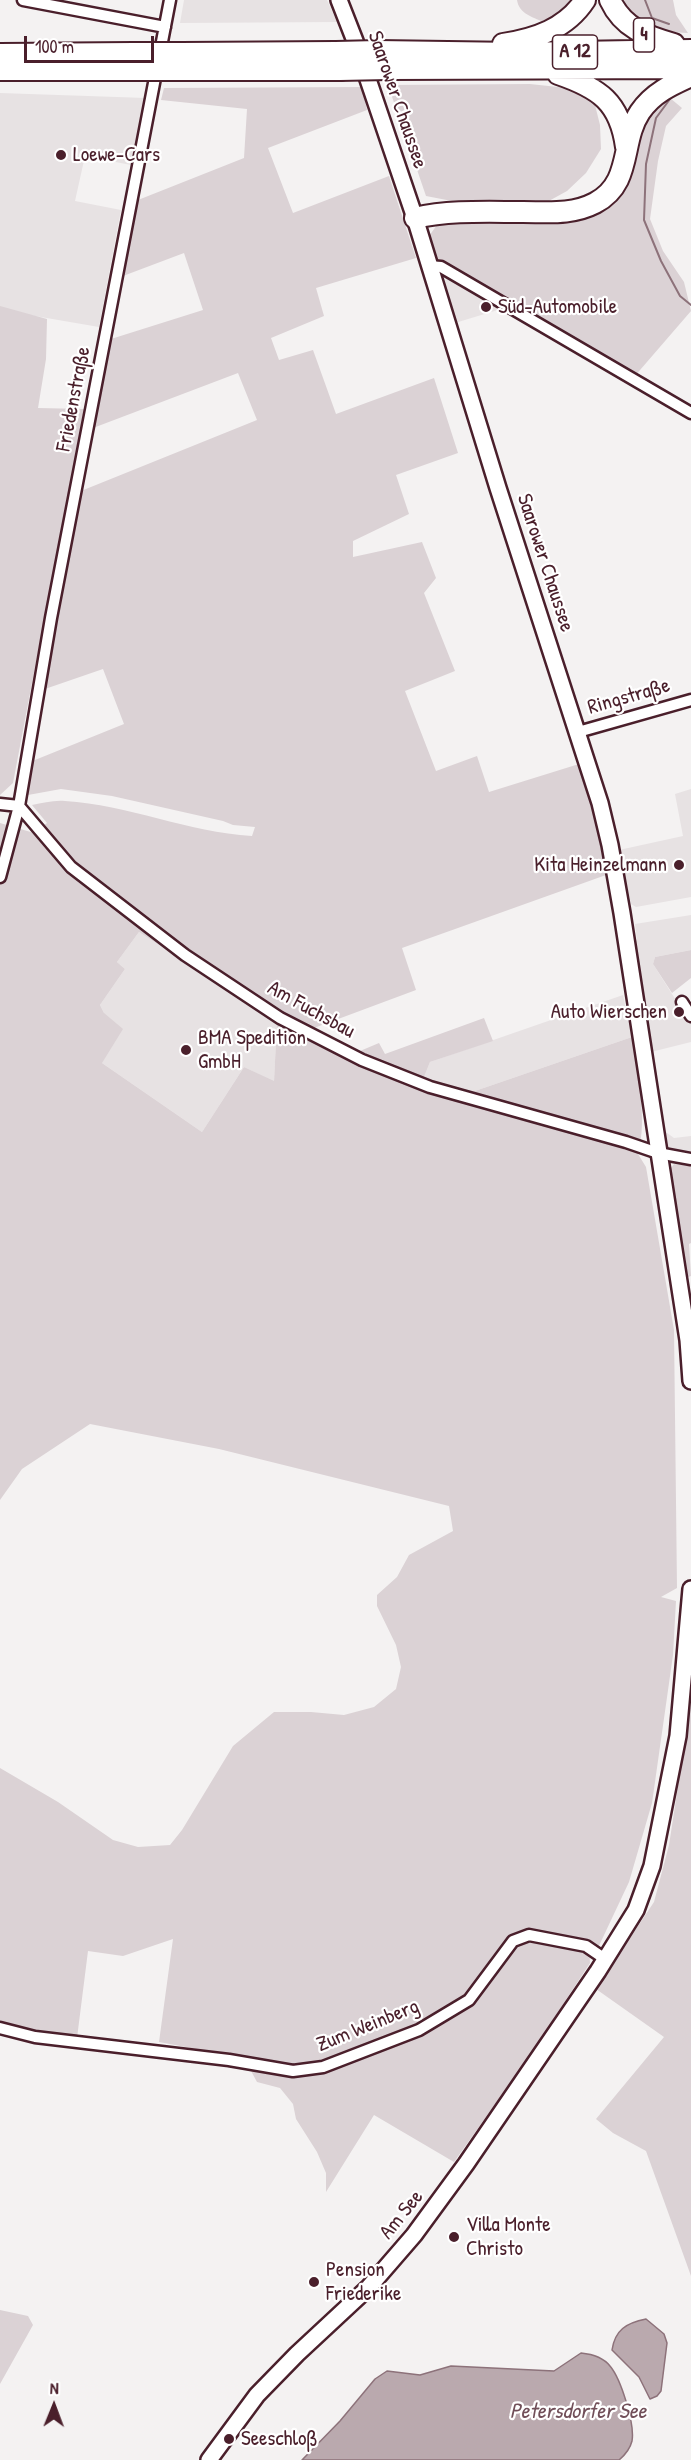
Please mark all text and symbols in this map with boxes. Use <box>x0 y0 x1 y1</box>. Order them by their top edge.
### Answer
road number: 4 <box>634 18 654 52</box>
scale bar <box>27 24 158 62</box>
street label: Saarower Chaussee <box>362 28 432 172</box>
text: 100 m <box>35 34 74 59</box>
road number: A 12 <box>552 35 598 69</box>
place label: Loewe-Cars <box>73 142 160 168</box>
marker: Loewe-Cars <box>54 148 68 162</box>
place label: Süd-Automobile <box>498 294 617 320</box>
marker: Süd-Automobile <box>479 300 493 314</box>
street label: Friedenstraße <box>52 344 96 454</box>
street label: Saarower Chaussee <box>511 491 579 635</box>
street label: Ringstraße <box>585 673 673 721</box>
place label: Kita Heinzelmann <box>534 852 667 878</box>
marker: Kita Heinzelmann <box>672 858 686 872</box>
street label: Am Fuchsbau <box>263 976 359 1044</box>
place label: Auto Wierschen <box>551 999 667 1025</box>
marker: Auto Wierschen <box>672 1005 686 1019</box>
place label: BMA Spedition GmbH <box>198 1025 306 1075</box>
marker: BMA Spedition GmbH <box>179 1043 193 1057</box>
street label: Zum Weinberg <box>313 1994 423 2058</box>
street label: Am See <box>375 2185 429 2245</box>
place label: Villa Monte Christo <box>466 2212 551 2262</box>
marker: Villa Monte Christo <box>447 2230 461 2244</box>
place label: Pension Friederike <box>326 2257 401 2307</box>
marker: Pension Friederike <box>307 2275 321 2289</box>
north arrow <box>24 2376 84 2436</box>
text: N <box>50 2377 59 2399</box>
water label: Petersdorfer See <box>510 2399 646 2425</box>
place label: Seeschloß <box>241 2426 318 2452</box>
marker: Seeschloß <box>222 2432 236 2446</box>

